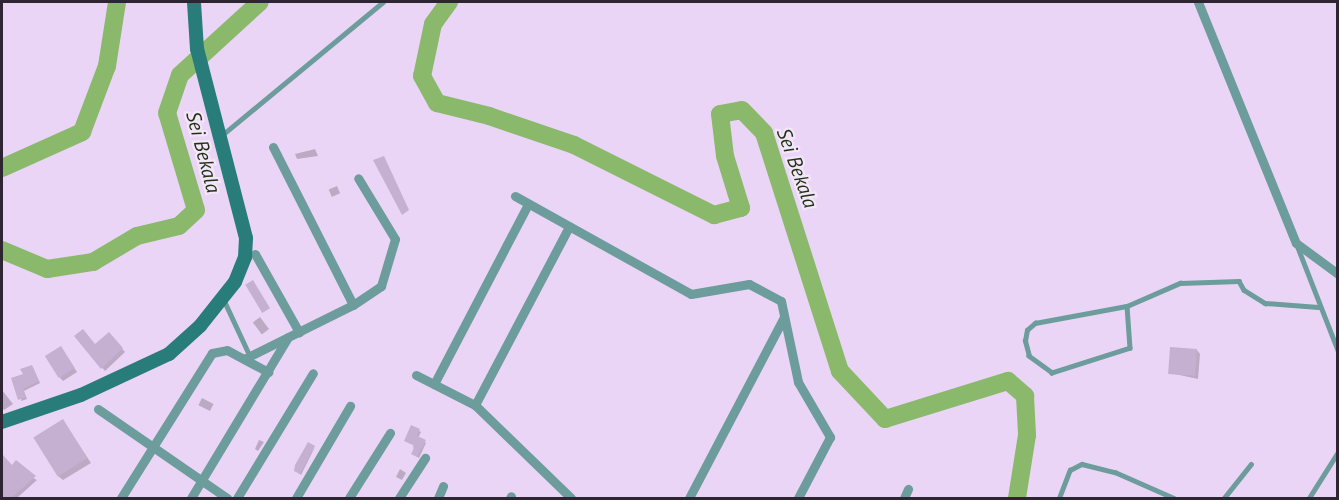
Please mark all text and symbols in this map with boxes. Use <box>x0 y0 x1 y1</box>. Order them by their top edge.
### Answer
water label: Sei Bekala <box>181 109 225 195</box>
water label: Sei Bekala <box>771 125 823 211</box>

